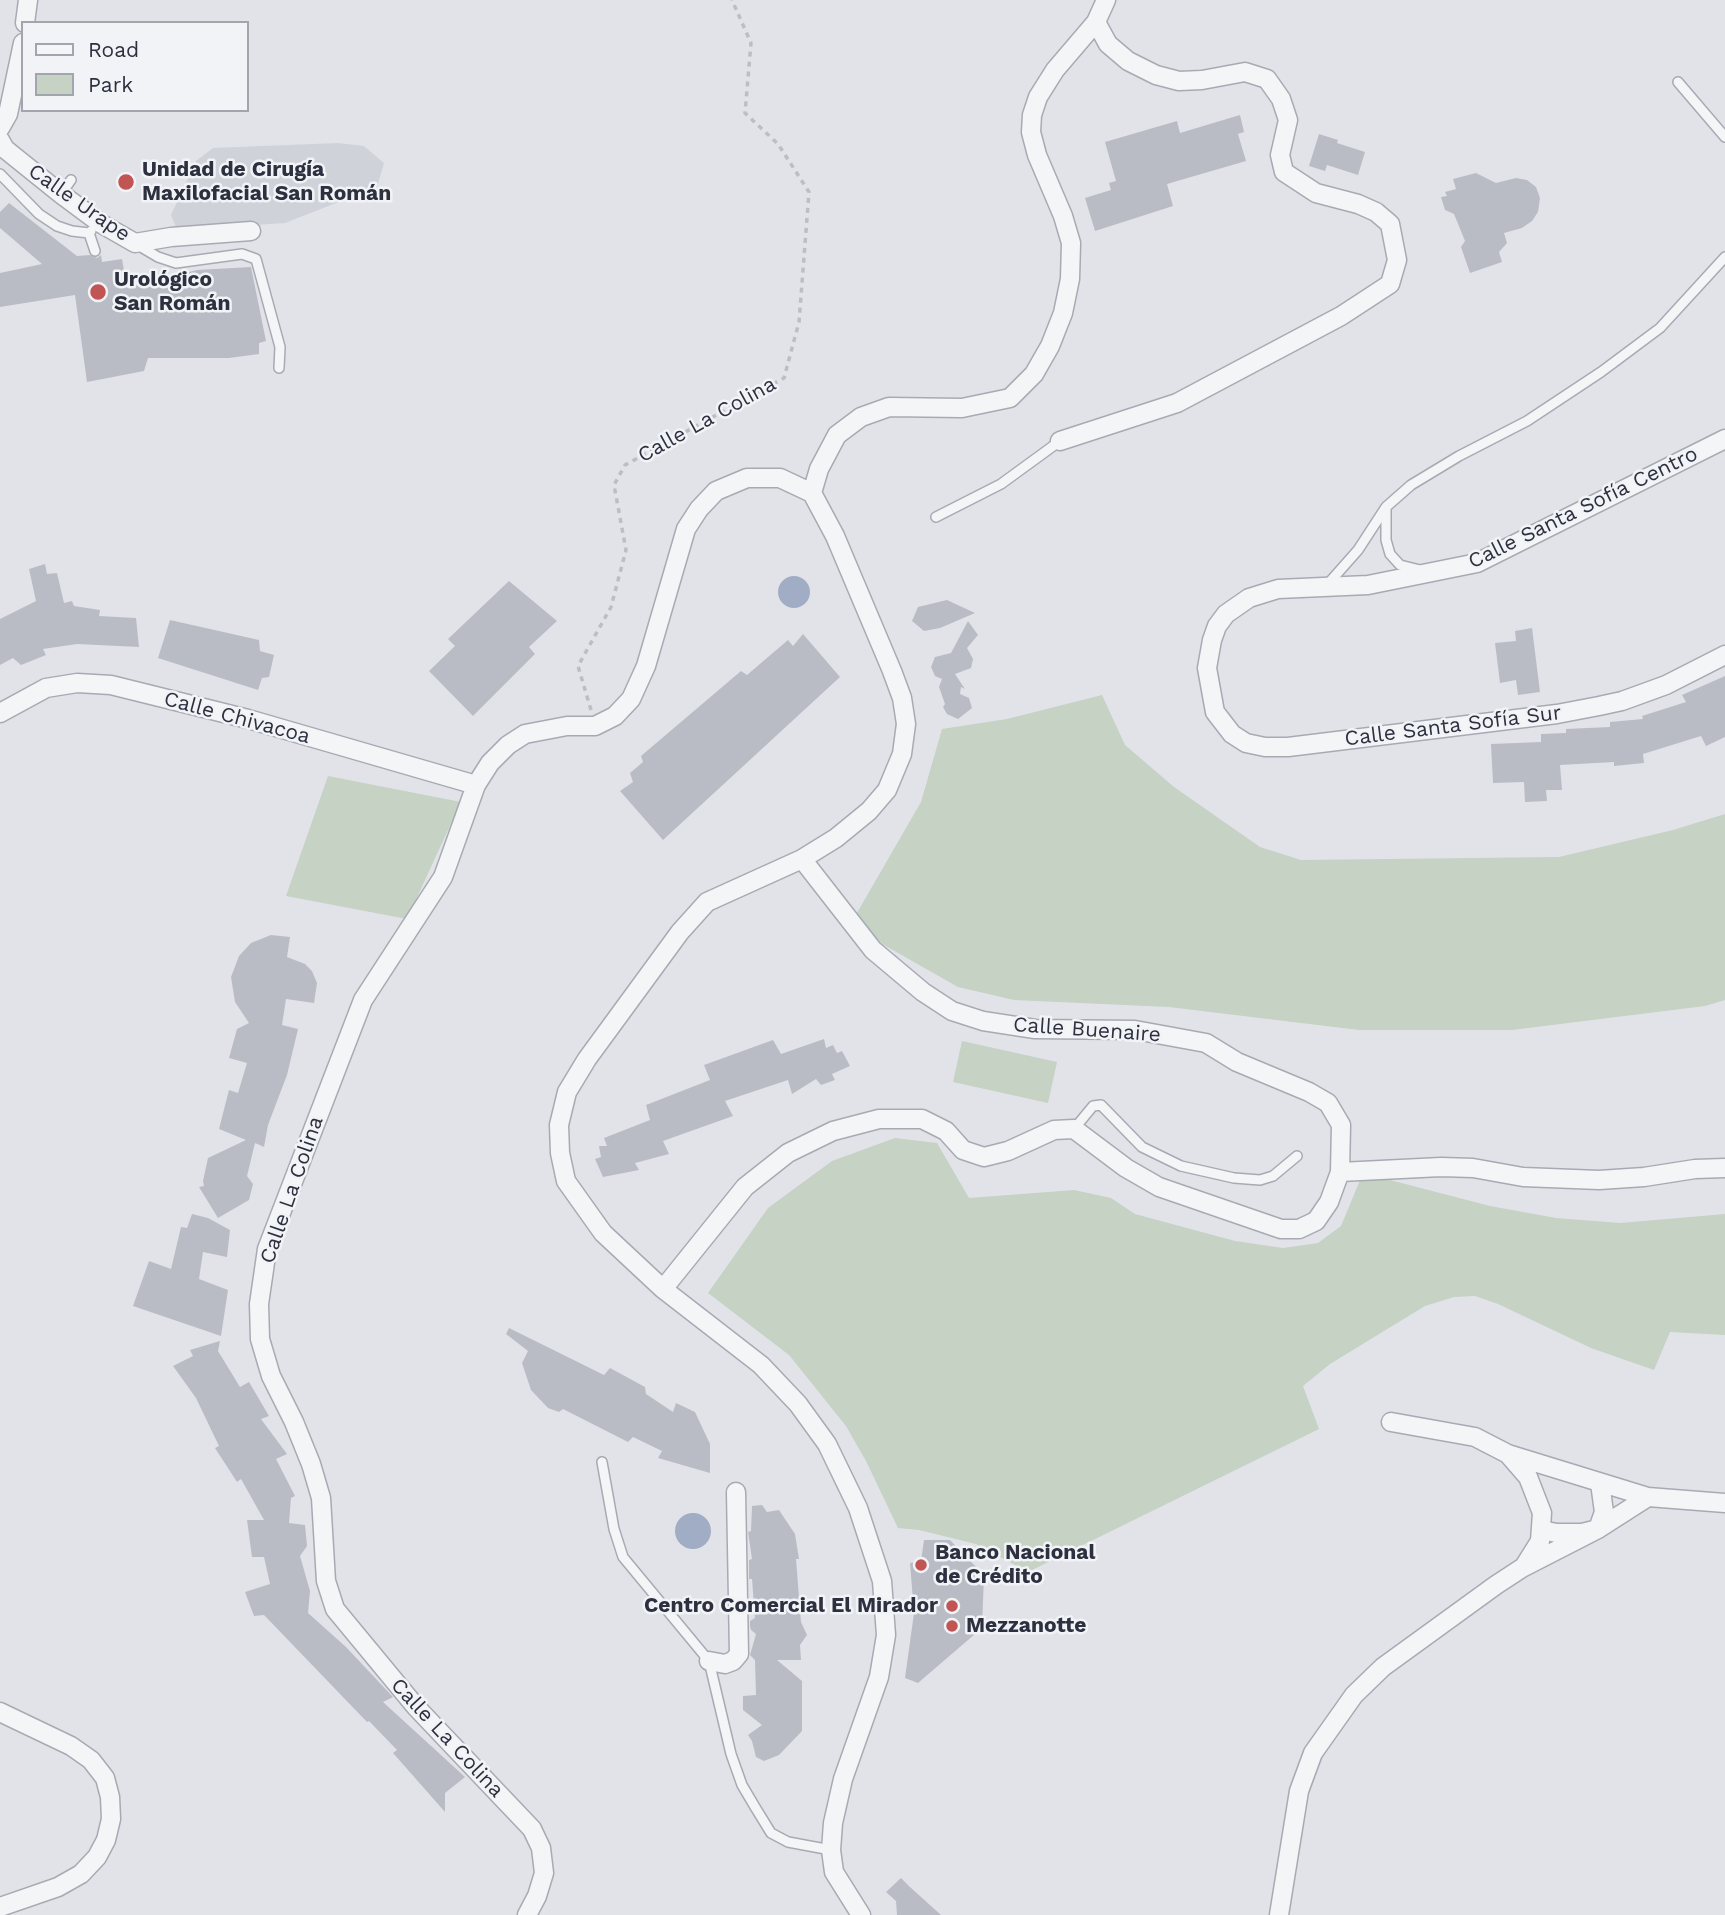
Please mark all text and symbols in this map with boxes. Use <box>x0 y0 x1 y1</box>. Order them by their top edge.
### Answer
legend <box>21 21 248 112</box>
text: Road <box>88 37 139 62</box>
text: Park <box>88 72 133 97</box>
place label: Unidad de Cirugía Maxilofacial San Román <box>142 157 391 207</box>
street label: Calle Urape <box>23 159 135 247</box>
marker: Unidad de Cirugía Maxilofacial San Román <box>116 172 136 192</box>
place label: Urológico San Román <box>114 267 230 317</box>
marker: Urológico San Román <box>88 282 108 302</box>
street label: Calle La Colina <box>634 372 780 468</box>
street label: Calle Santa Sofía Centro <box>1464 441 1702 575</box>
street label: Calle Chivacoa <box>161 686 313 750</box>
street label: Calle Santa Sofía Sur <box>1343 700 1563 752</box>
street label: Calle Buenaire <box>1012 1012 1162 1048</box>
street label: Calle La Colina <box>255 1113 329 1267</box>
place label: Banco Nacional de Crédito <box>935 1540 1095 1590</box>
marker: Banco Nacional de Crédito <box>913 1557 929 1573</box>
place label: Centro Comercial El Mirador <box>644 1593 938 1619</box>
marker: Centro Comercial El Mirador <box>944 1598 960 1614</box>
place label: Mezzanotte <box>966 1613 1086 1639</box>
marker: Mezzanotte <box>944 1618 960 1634</box>
street label: Calle La Colina <box>385 1673 509 1803</box>

